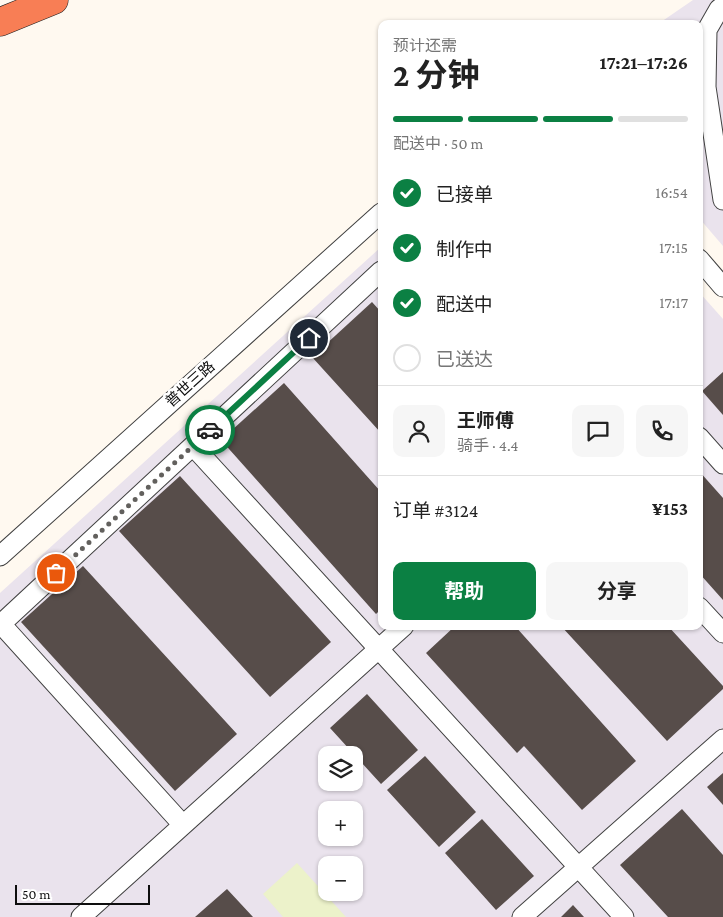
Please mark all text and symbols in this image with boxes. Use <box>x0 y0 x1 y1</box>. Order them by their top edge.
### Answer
text: 预计还需 <box>393 37 457 54</box>
text: 17:21–17:26 <box>599 52 688 73</box>
text: 2 分钟 <box>393 57 479 93</box>
text: 配送中 · 50 m <box>393 135 483 152</box>
icon: check <box>393 179 421 207</box>
text: 已接单 <box>436 184 493 205</box>
text: 16:54 <box>655 184 688 201</box>
icon: check <box>393 234 421 262</box>
text: 制作中 <box>436 239 493 260</box>
text: 17:15 <box>659 239 688 256</box>
icon: check <box>393 289 421 317</box>
text: 配送中 <box>436 294 493 315</box>
text: 17:17 <box>659 294 688 311</box>
pin <box>288 317 330 359</box>
icon: home <box>295 324 323 352</box>
text: 已送达 <box>436 349 493 370</box>
street label: 普世三路 <box>162 358 218 410</box>
courier <box>185 405 235 455</box>
button: person <box>393 405 445 457</box>
button: chat <box>572 405 624 457</box>
button: phone <box>636 405 688 457</box>
text: 王师傅 <box>457 410 514 431</box>
icon: car <box>196 416 224 444</box>
text: 骑手 · 4.4 <box>457 437 518 454</box>
text: ¥153 <box>652 498 688 519</box>
text: 订单 #3124 <box>393 500 478 521</box>
pin <box>35 552 77 594</box>
icon: bag <box>42 559 70 587</box>
button: 帮助 <box>393 562 536 620</box>
button: 分享 <box>546 562 688 620</box>
map controls <box>318 746 363 901</box>
button: layers <box>318 746 363 791</box>
button: + <box>318 801 363 846</box>
button: − <box>318 856 363 901</box>
scale bar <box>15 882 150 905</box>
text: 50 m <box>22 886 50 902</box>

